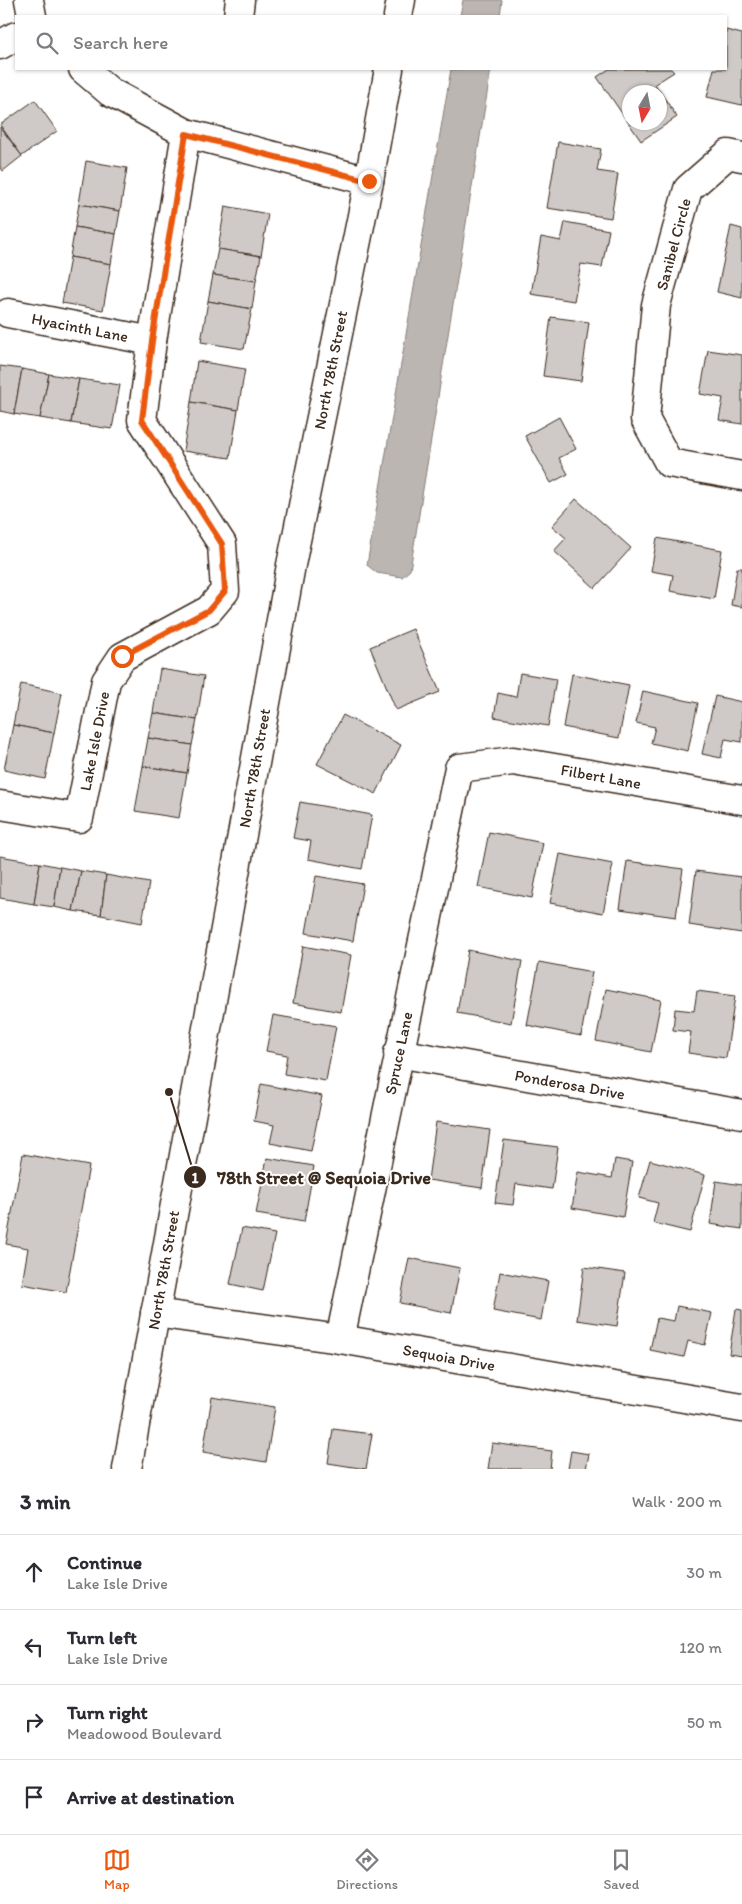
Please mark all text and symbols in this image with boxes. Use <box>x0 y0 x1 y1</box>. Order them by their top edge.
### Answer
search box <box>15 15 727 70</box>
icon: search <box>33 29 61 57</box>
text: Search here <box>73 31 168 54</box>
north arrow <box>622 85 667 130</box>
route end <box>358 170 381 193</box>
street label: Sanibel Circle <box>652 196 695 292</box>
street label: Hyacinth Lane <box>30 309 130 346</box>
street label: North 78th Street <box>310 309 351 431</box>
route start <box>111 645 134 668</box>
street label: Lake Isle Drive <box>76 690 113 792</box>
street label: North 78th Street <box>235 707 274 829</box>
street label: Filbert Lane <box>559 760 643 793</box>
street label: Spruce Lane <box>380 1010 417 1096</box>
street label: Ponderosa Drive <box>513 1065 627 1104</box>
callout: 78th Street @ Sequoia Drive <box>182 1161 440 1194</box>
text: 78th Street @ Sequoia Drive <box>216 1167 431 1189</box>
text: 1 <box>192 1169 199 1187</box>
street label: North 78th Street <box>144 1209 183 1331</box>
street label: Sequoia Drive <box>401 1340 497 1375</box>
text: 3 min <box>20 1489 70 1514</box>
text: Walk · 200 m <box>632 1492 722 1511</box>
text: Continue <box>67 1551 142 1574</box>
icon: ahead <box>20 1558 48 1586</box>
text: 30 m <box>686 1563 722 1582</box>
text: Lake Isle Drive <box>67 1574 168 1593</box>
text: Turn left <box>67 1626 137 1649</box>
icon: left <box>20 1633 48 1661</box>
text: 120 m <box>679 1638 722 1657</box>
text: Lake Isle Drive <box>67 1649 168 1668</box>
text: Turn right <box>67 1701 148 1724</box>
icon: right <box>20 1708 48 1736</box>
text: 50 m <box>687 1713 722 1732</box>
text: Meadowood Boulevard <box>67 1724 222 1743</box>
icon: arrive <box>20 1783 48 1811</box>
text: Arrive at destination <box>67 1786 234 1809</box>
tab: Map <box>103 1846 131 1893</box>
tab: Directions <box>336 1846 398 1893</box>
tab: Saved <box>603 1846 639 1893</box>

